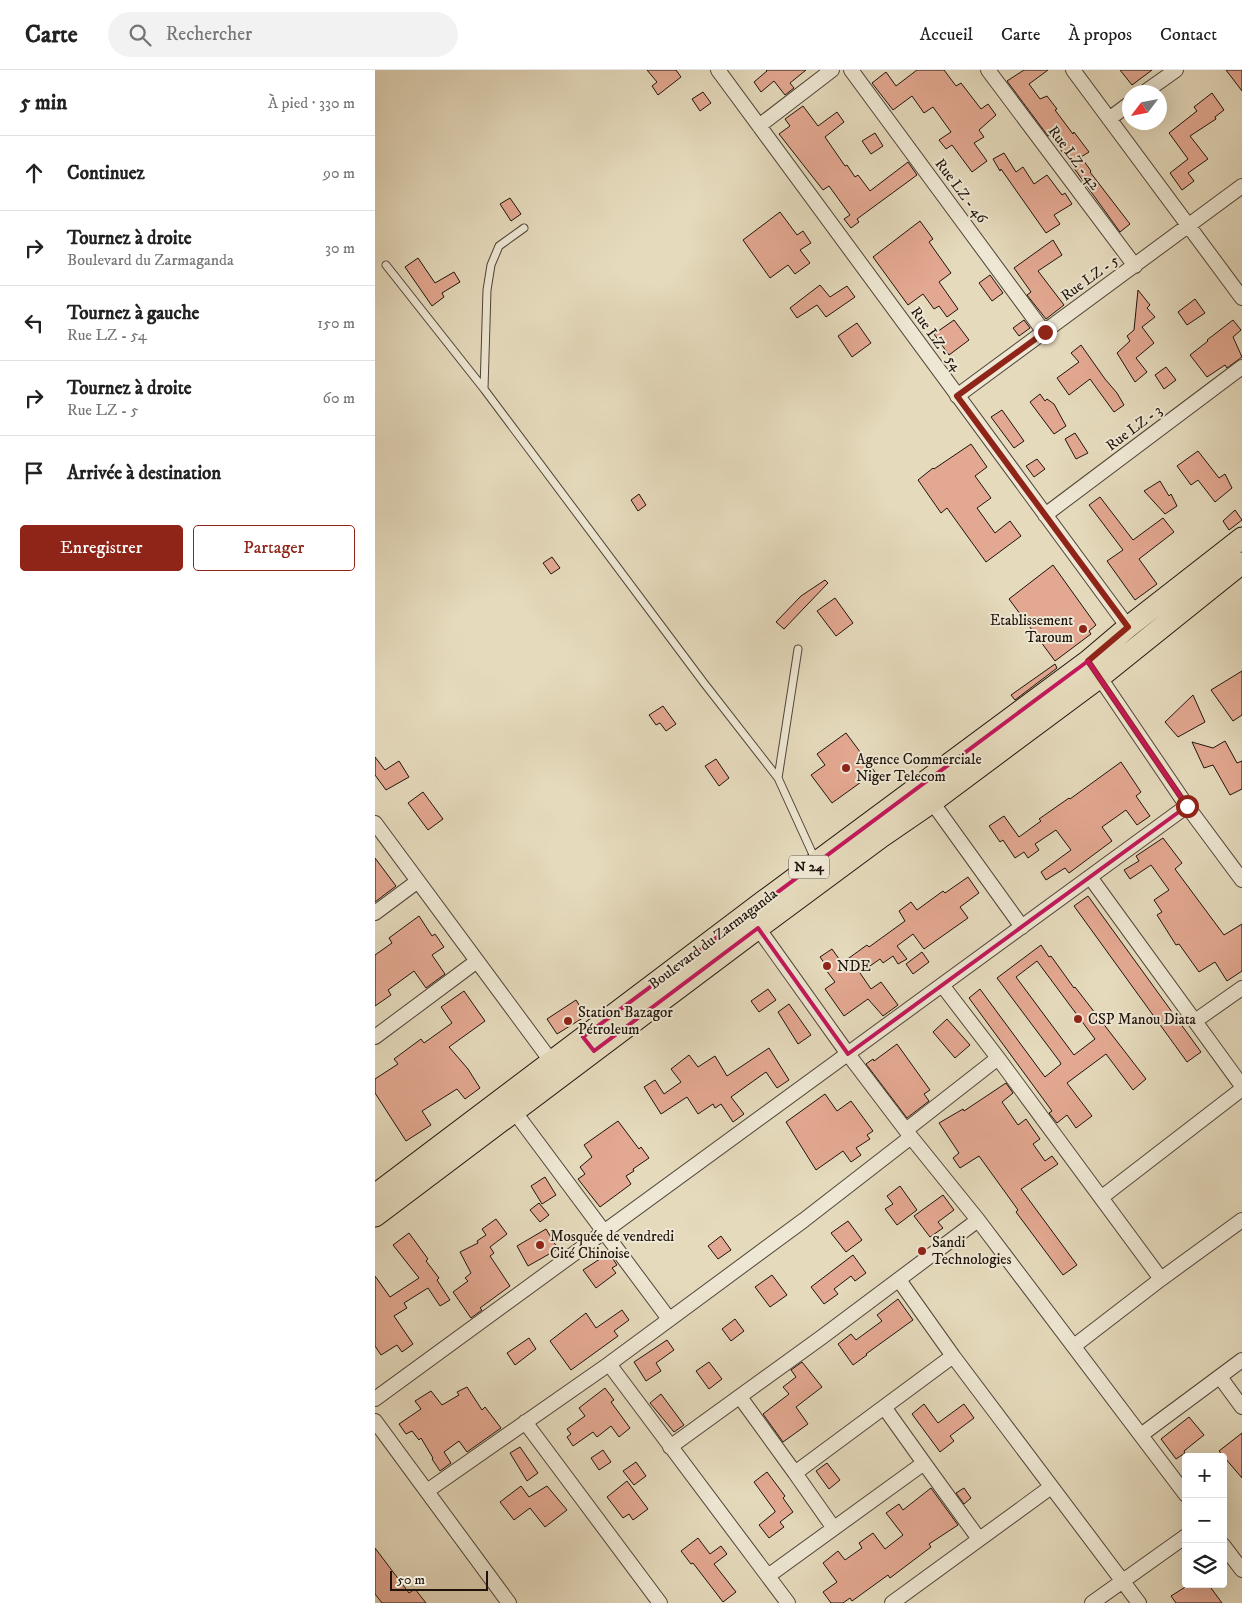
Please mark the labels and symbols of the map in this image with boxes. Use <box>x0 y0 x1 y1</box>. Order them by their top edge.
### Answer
north arrow <box>1122 85 1167 130</box>
street label: Rue LZ - 42 <box>1044 122 1105 194</box>
street label: Rue LZ - 46 <box>931 155 992 228</box>
street label: Rue LZ - 5 <box>1057 250 1123 305</box>
street label: Rue LZ - 54 <box>906 303 966 375</box>
route end <box>1034 321 1057 344</box>
street label: Rue LZ - 3 <box>1102 401 1166 455</box>
place label: Etablissement Taroum <box>990 611 1073 647</box>
marker: Etablissement Taroum <box>1077 623 1089 635</box>
place label: Agence Commerciale Niger Telecom <box>856 750 982 786</box>
marker: Agence Commerciale Niger Telecom <box>840 762 852 774</box>
route start <box>1176 795 1199 818</box>
road number: N 24 <box>789 856 829 879</box>
street label: Boulevard du Zarmaganda <box>645 884 782 994</box>
place label: NDE <box>837 957 871 976</box>
marker: NDE <box>821 960 833 972</box>
place label: Station Bazagor Pétroleum <box>578 1003 673 1039</box>
place label: CSP Manou Diata <box>1088 1010 1197 1029</box>
marker: CSP Manou Diata <box>1072 1013 1084 1025</box>
marker: Station Bazagor Pétroleum <box>562 1015 574 1027</box>
place label: Mosquée de vendredi Cité Chinoise <box>550 1227 674 1263</box>
place label: Sandi Technologies <box>932 1233 1012 1269</box>
marker: Mosquée de vendredi Cité Chinoise <box>534 1239 546 1251</box>
marker: Sandi Technologies <box>916 1245 928 1257</box>
scale bar <box>390 1568 487 1591</box>

